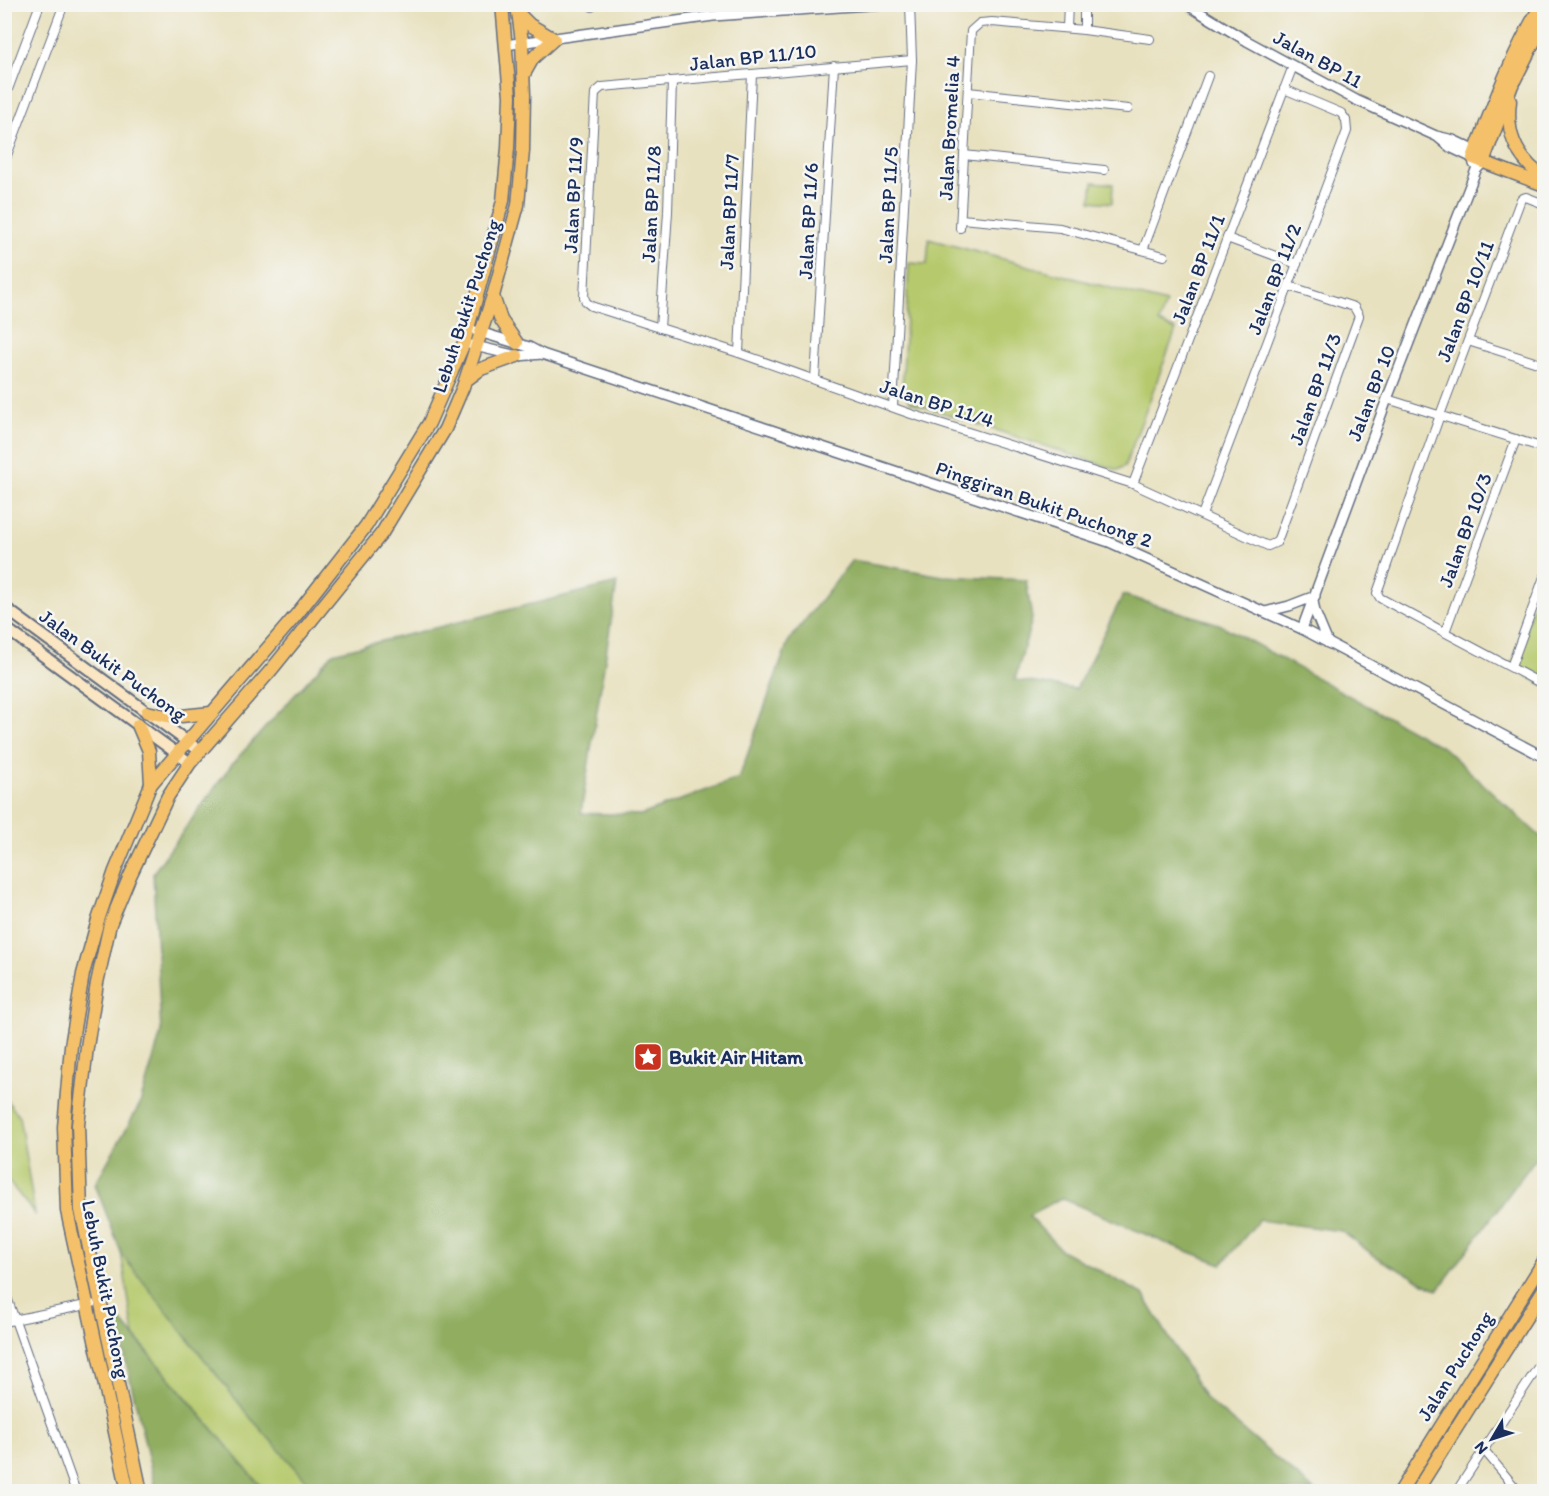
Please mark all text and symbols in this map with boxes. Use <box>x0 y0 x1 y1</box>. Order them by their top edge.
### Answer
street label: Jalan BP 11 <box>1269 25 1367 93</box>
street label: Jalan BP 11/10 <box>688 38 818 76</box>
street label: Jalan Bromelia 4 <box>933 55 965 201</box>
street label: Jalan BP 11/9 <box>558 136 588 254</box>
street label: Jalan BP 11/8 <box>636 145 666 263</box>
street label: Jalan BP 11/5 <box>873 146 903 264</box>
street label: Jalan BP 11/7 <box>714 153 744 271</box>
street label: Jalan BP 11/6 <box>793 162 823 280</box>
street label: Jalan BP 11/1 <box>1166 211 1230 327</box>
street label: Lebuh Bukit Puchong <box>427 215 506 396</box>
street label: Jalan BP 11/2 <box>1242 220 1306 338</box>
street label: Jalan BP 10/11 <box>1431 237 1499 365</box>
street label: Jalan BP 11/3 <box>1284 330 1346 448</box>
street label: Jalan BP 10 <box>1342 342 1400 444</box>
street label: Jalan BP 11/4 <box>877 373 997 433</box>
street label: Pinggiran Bukit Puchong 2 <box>933 456 1156 553</box>
street label: Jalan BP 10/3 <box>1433 469 1497 591</box>
street label: Jalan Bukit Puchong <box>35 604 192 727</box>
place icon: Bukit Air Hitam <box>632 1041 664 1073</box>
place label: Bukit Air Hitam <box>669 1045 804 1069</box>
street label: Lebuh Bukit Puchong <box>77 1198 135 1381</box>
street label: Jalan Puchong <box>1412 1306 1498 1425</box>
north arrow <box>1462 1409 1522 1469</box>
text: N <box>1470 1438 1492 1458</box>

